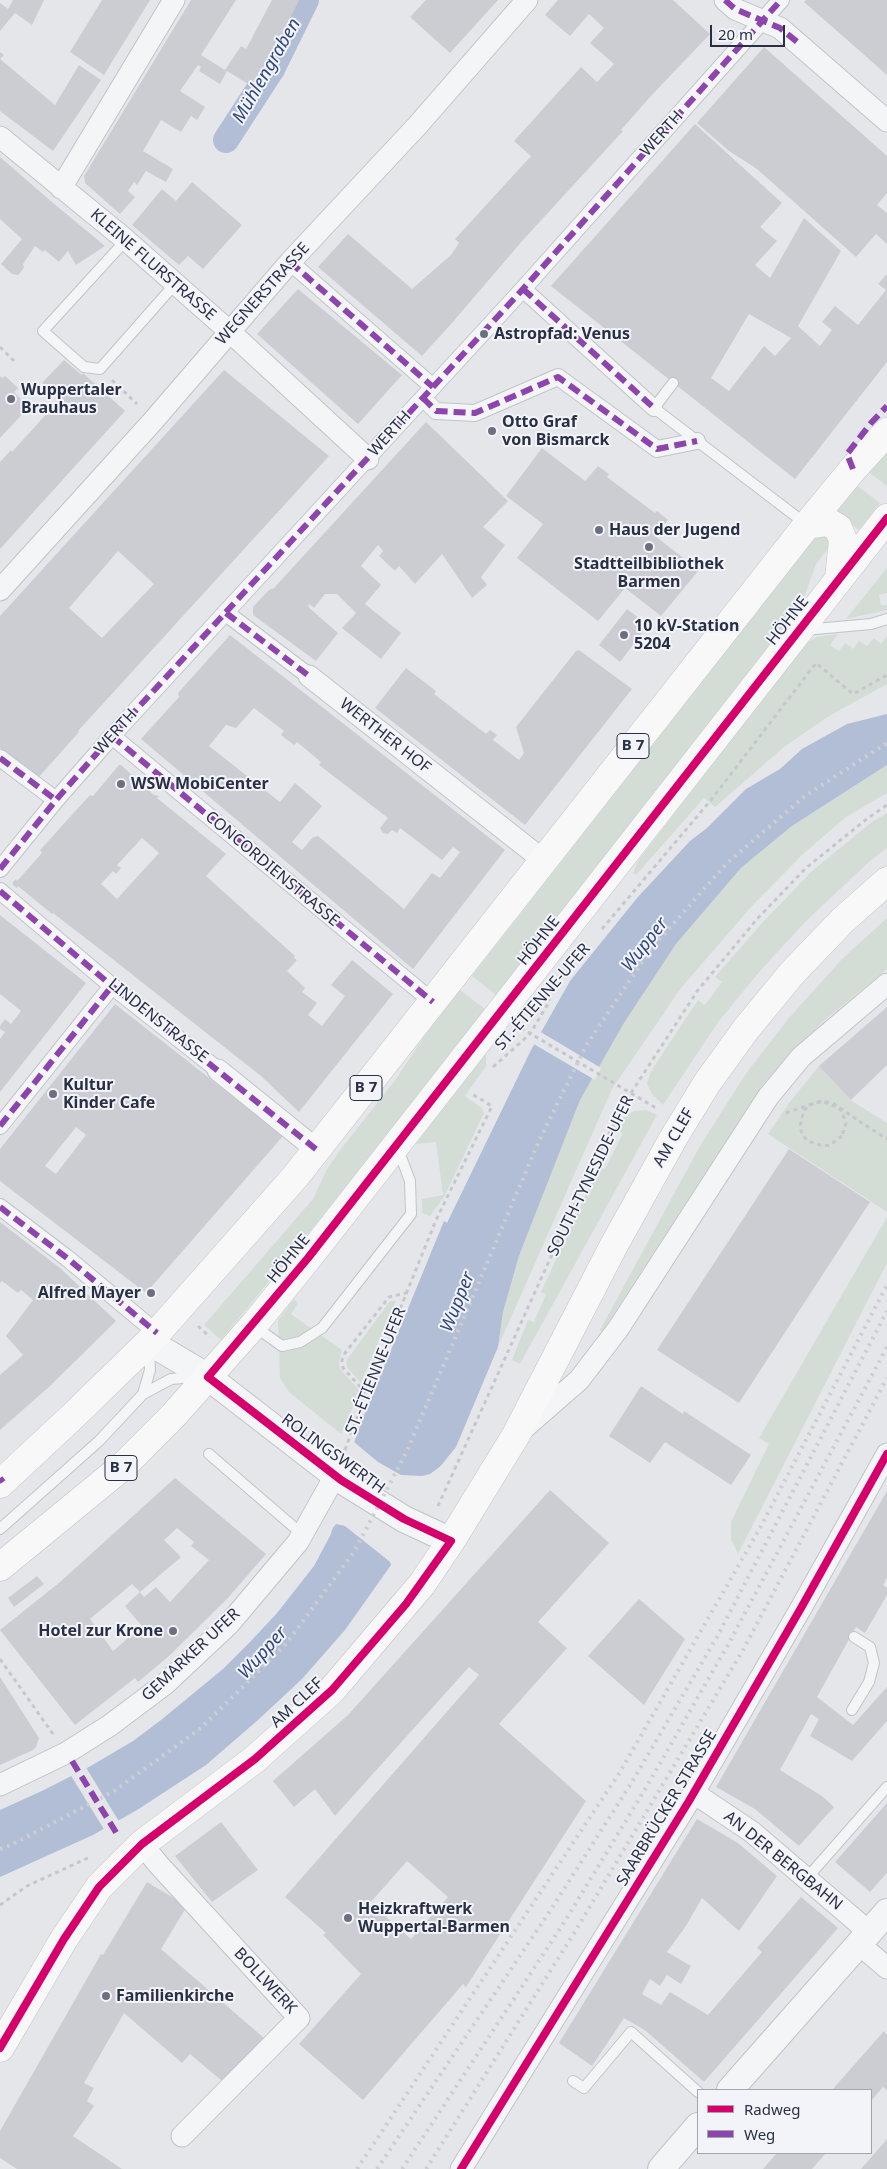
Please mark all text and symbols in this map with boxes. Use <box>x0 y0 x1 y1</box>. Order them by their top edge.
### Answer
water label: Mühlengraben <box>228 15 306 127</box>
scale bar <box>712 15 787 47</box>
text: 20 m <box>718 24 753 44</box>
street label: WERTH <box>637 107 687 161</box>
street label: KLEINE FLURSTRASSE <box>86 205 220 325</box>
street label: WEGNERSTRASSE <box>212 239 314 349</box>
place label: Astropfad: Venus <box>494 324 630 344</box>
marker: Astropfad: Venus <box>478 328 490 340</box>
place label: Wuppertaler Brauhaus <box>21 380 122 418</box>
marker: Wuppertaler Brauhaus <box>5 393 17 405</box>
street label: WERTH <box>365 407 415 461</box>
place label: Otto Graf von Bismarck <box>502 412 609 450</box>
marker: Otto Graf von Bismarck <box>486 425 498 437</box>
place label: Haus der Jugend <box>609 520 740 540</box>
marker: Haus der Jugend <box>593 524 605 536</box>
marker: Stadtteilbibliothek Barmen <box>643 541 655 553</box>
place label: Stadtteilbibliothek Barmen <box>574 554 724 592</box>
street label: HÖHNE <box>763 593 813 649</box>
place label: 10 kV-Station 5204 <box>634 616 739 654</box>
marker: 10 kV-Station 5204 <box>618 629 630 641</box>
street label: WERTHER HOF <box>336 695 434 777</box>
street label: WERTH <box>91 705 141 759</box>
road number: B 7 <box>617 734 649 758</box>
place label: WSW MobiCenter <box>131 774 269 794</box>
marker: WSW MobiCenter <box>115 778 127 790</box>
street label: CONCORDIENSTRASSE <box>201 807 343 931</box>
street label: HÖHNE <box>514 913 564 969</box>
water label: Wupper <box>617 914 673 976</box>
street label: ST.-ÉTIENNE-UFER <box>491 940 595 1054</box>
street label: LINDENSTRASSE <box>104 975 212 1067</box>
place label: Kultur Kinder Cafe <box>63 1075 155 1113</box>
road number: B 7 <box>350 1076 382 1100</box>
marker: Kultur Kinder Cafe <box>47 1088 59 1100</box>
street label: SOUTH-TYNESIDE-UFER <box>544 1093 638 1259</box>
street label: AM CLEF <box>650 1105 698 1171</box>
street label: HÖHNE <box>264 1231 314 1287</box>
water label: Wupper <box>436 1269 480 1335</box>
place label: Alfred Mayer <box>38 1283 141 1303</box>
marker: Alfred Mayer <box>145 1287 157 1299</box>
street label: ST.-ÉTIENNE-UFER <box>342 1305 410 1437</box>
street label: ROLINGSWERTH <box>277 1410 389 1498</box>
road number: B 7 <box>105 1456 137 1480</box>
street label: GEMARKER UFER <box>138 1605 244 1705</box>
place label: Hotel zur Krone <box>38 1621 163 1641</box>
water label: Wupper <box>234 1622 292 1684</box>
marker: Hotel zur Krone <box>167 1625 179 1637</box>
street label: AM CLEF <box>267 1674 327 1732</box>
street label: SAARBRÜCKER STRASSE <box>613 1727 721 1889</box>
street label: AN DER BERGBAHN <box>720 1807 846 1915</box>
place label: Heizkraftwerk Wuppertal-Barmen <box>358 1899 510 1937</box>
marker: Heizkraftwerk Wuppertal-Barmen <box>342 1912 354 1924</box>
street label: BOLLWERK <box>230 1944 300 2018</box>
place label: Familienkirche <box>116 1986 234 2006</box>
marker: Familienkirche <box>100 1990 112 2002</box>
legend <box>697 2089 872 2154</box>
text: Radweg <box>744 2099 800 2119</box>
text: Weg <box>744 2124 775 2144</box>

